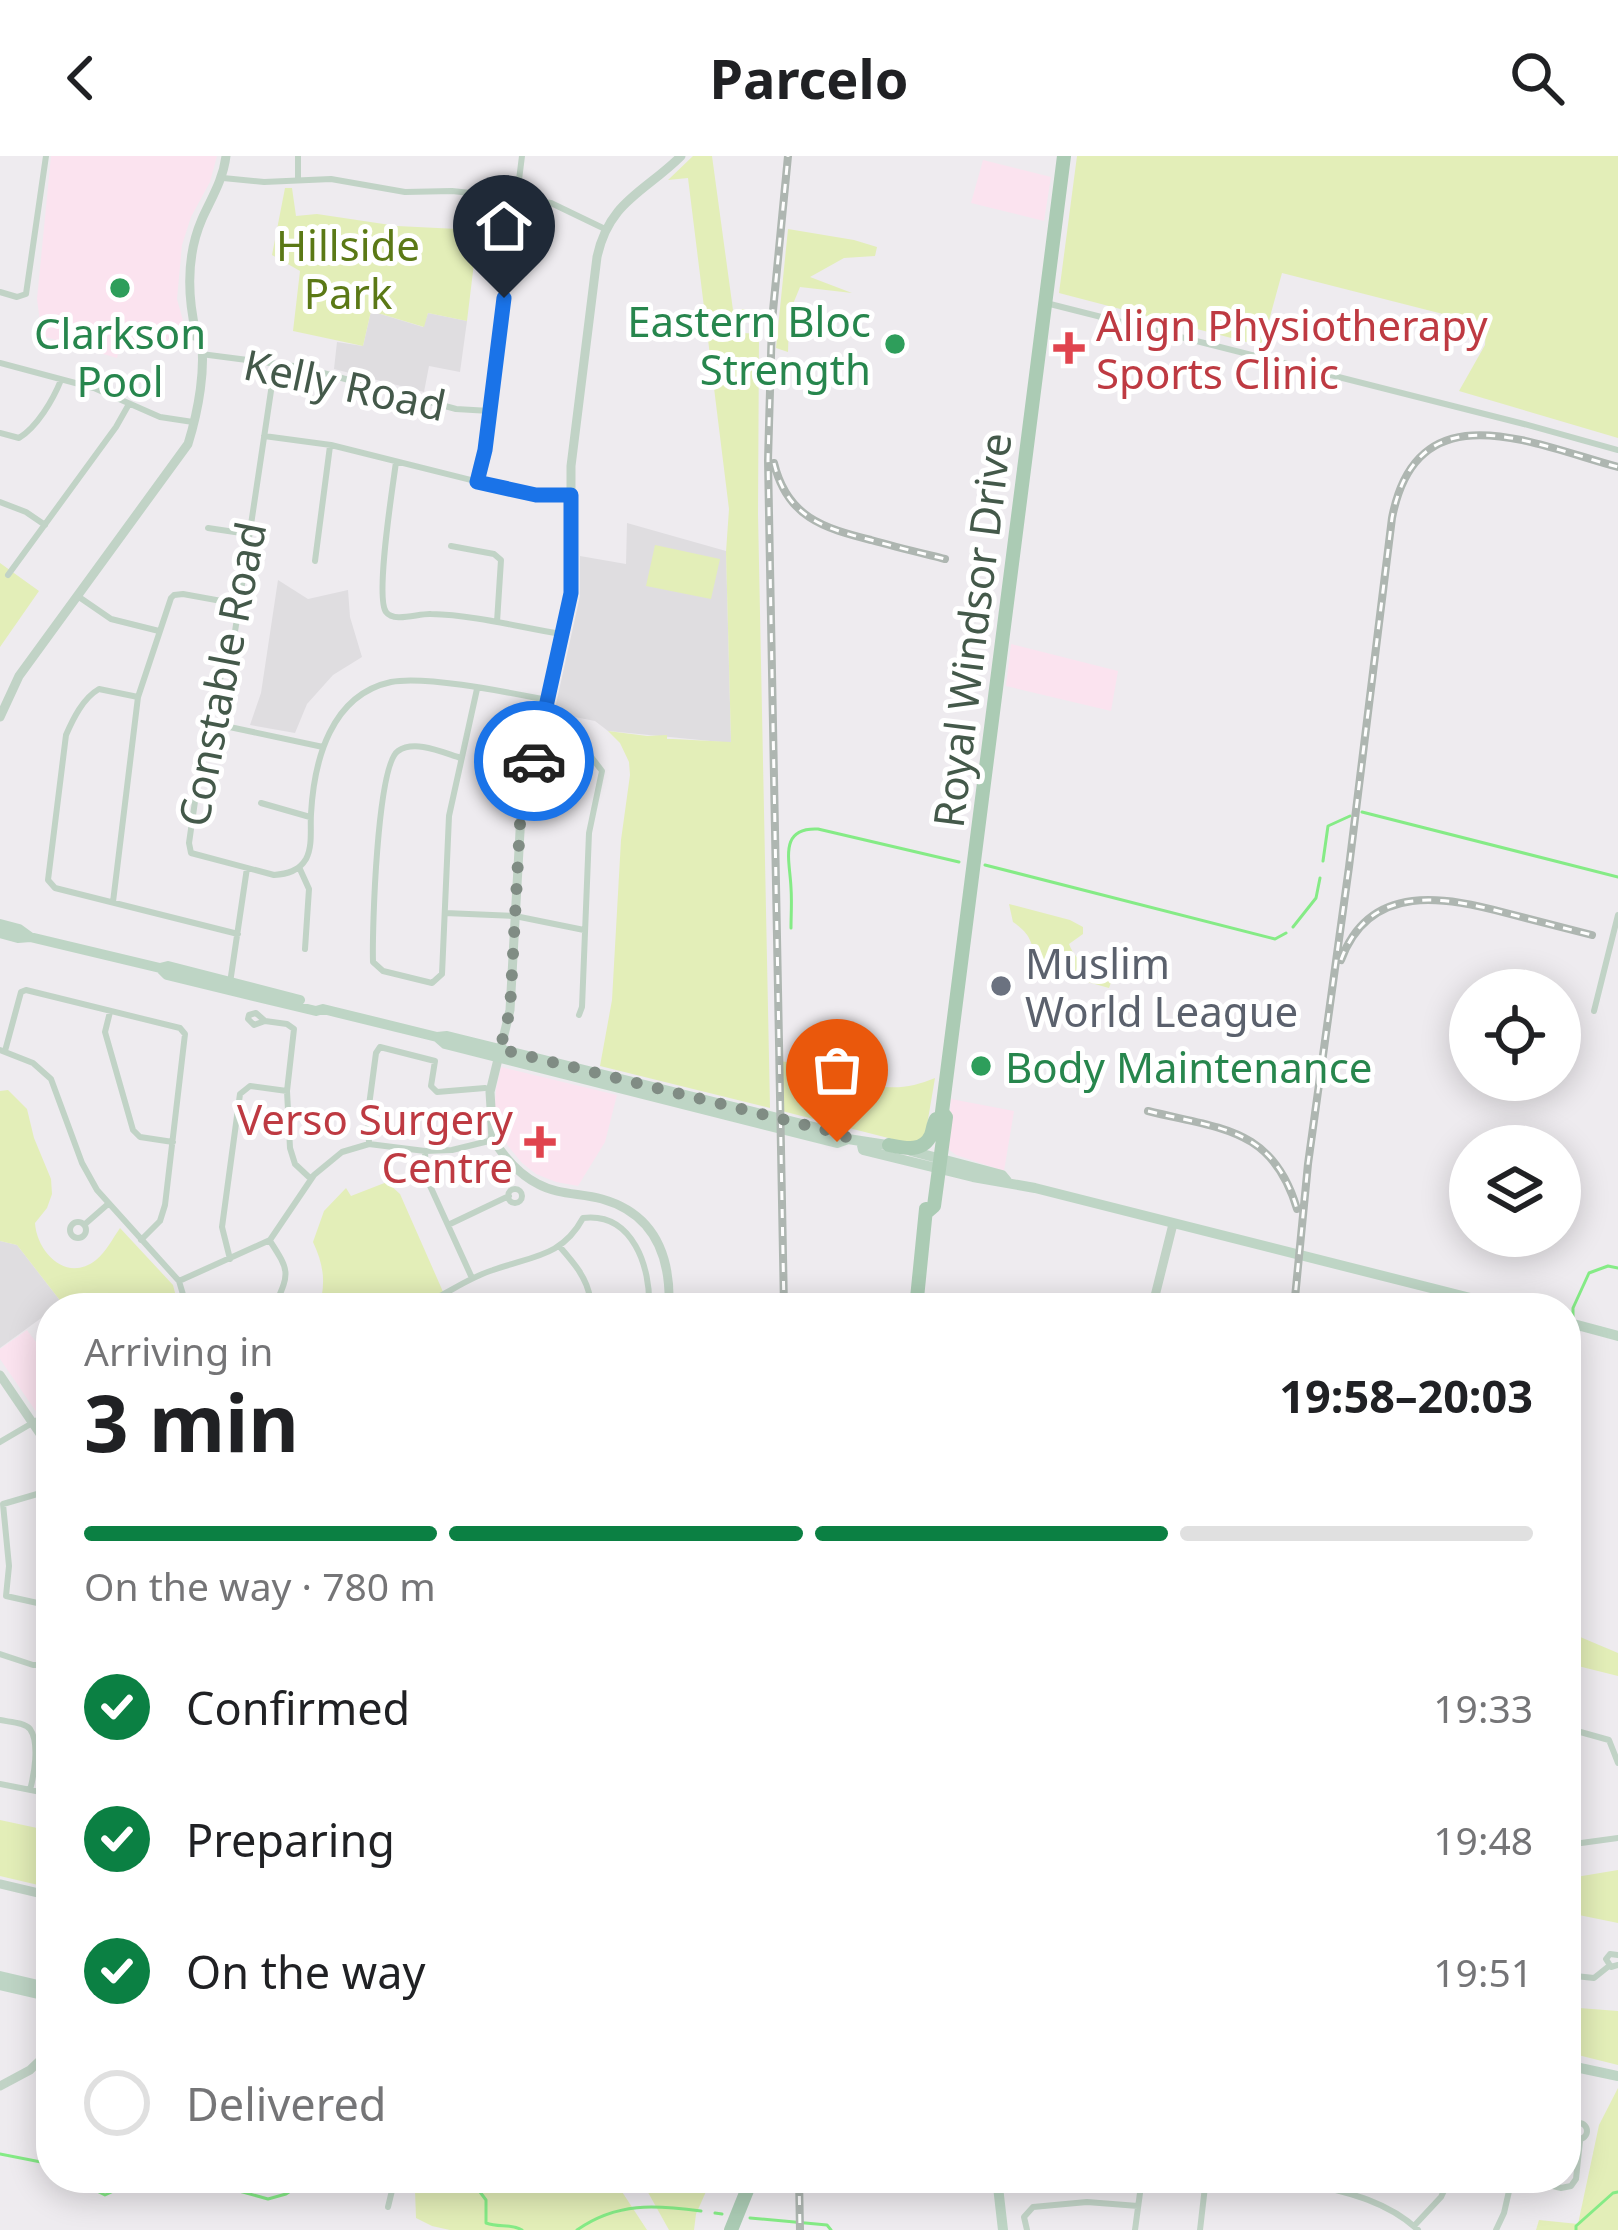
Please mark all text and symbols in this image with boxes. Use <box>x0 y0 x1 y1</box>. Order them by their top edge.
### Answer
text: Parcelo <box>710 41 908 115</box>
icon: back <box>48 45 114 111</box>
icon: search <box>1504 45 1570 111</box>
pin <box>453 175 555 298</box>
icon: home <box>471 193 537 259</box>
park label: Hillside Park <box>276 216 420 321</box>
marker: Clarkson Pool <box>107 275 133 301</box>
place label: Eastern Bloc Strength <box>627 292 871 397</box>
place label: Align Physiotherapy Sports Clinic <box>1096 296 1488 401</box>
place label: Clarkson Pool <box>34 304 206 409</box>
marker: Eastern Bloc Strength <box>882 331 908 357</box>
marker: Align Physiotherapy Sports Clinic <box>1053 332 1085 364</box>
street label: Kelly Road <box>239 335 451 433</box>
street label: Royal Windsor Drive <box>919 430 1023 830</box>
street label: Constable Road <box>164 517 278 831</box>
courier <box>474 701 594 821</box>
icon: car <box>501 728 567 794</box>
place label: Muslim World League <box>1025 934 1298 1039</box>
map controls <box>1449 969 1581 1257</box>
button: locate <box>1449 969 1581 1101</box>
marker: Muslim World League <box>988 973 1014 999</box>
pin <box>786 1019 888 1142</box>
icon: bag <box>804 1037 870 1103</box>
place label: Body Maintenance <box>1005 1038 1373 1095</box>
marker: Body Maintenance <box>968 1053 994 1079</box>
place label: Verso Surgery Centre <box>237 1090 514 1195</box>
button: layers <box>1449 1125 1581 1257</box>
marker: Verso Surgery Centre <box>524 1126 556 1158</box>
text: Arriving in <box>84 1324 273 1377</box>
text: 19:58–20:03 <box>1279 1365 1533 1426</box>
text: 3 min <box>84 1369 299 1475</box>
text: On the way · 780 m <box>84 1559 436 1612</box>
icon: check <box>84 1674 150 1740</box>
text: Confirmed <box>186 1677 410 1738</box>
text: 19:33 <box>1433 1681 1533 1734</box>
icon: check <box>84 1806 150 1872</box>
text: Preparing <box>186 1809 395 1870</box>
text: 19:48 <box>1433 1813 1533 1866</box>
icon: check <box>84 1938 150 2004</box>
text: On the way <box>186 1941 425 2002</box>
text: 19:51 <box>1433 1945 1533 1998</box>
text: Delivered <box>186 2073 386 2134</box>

